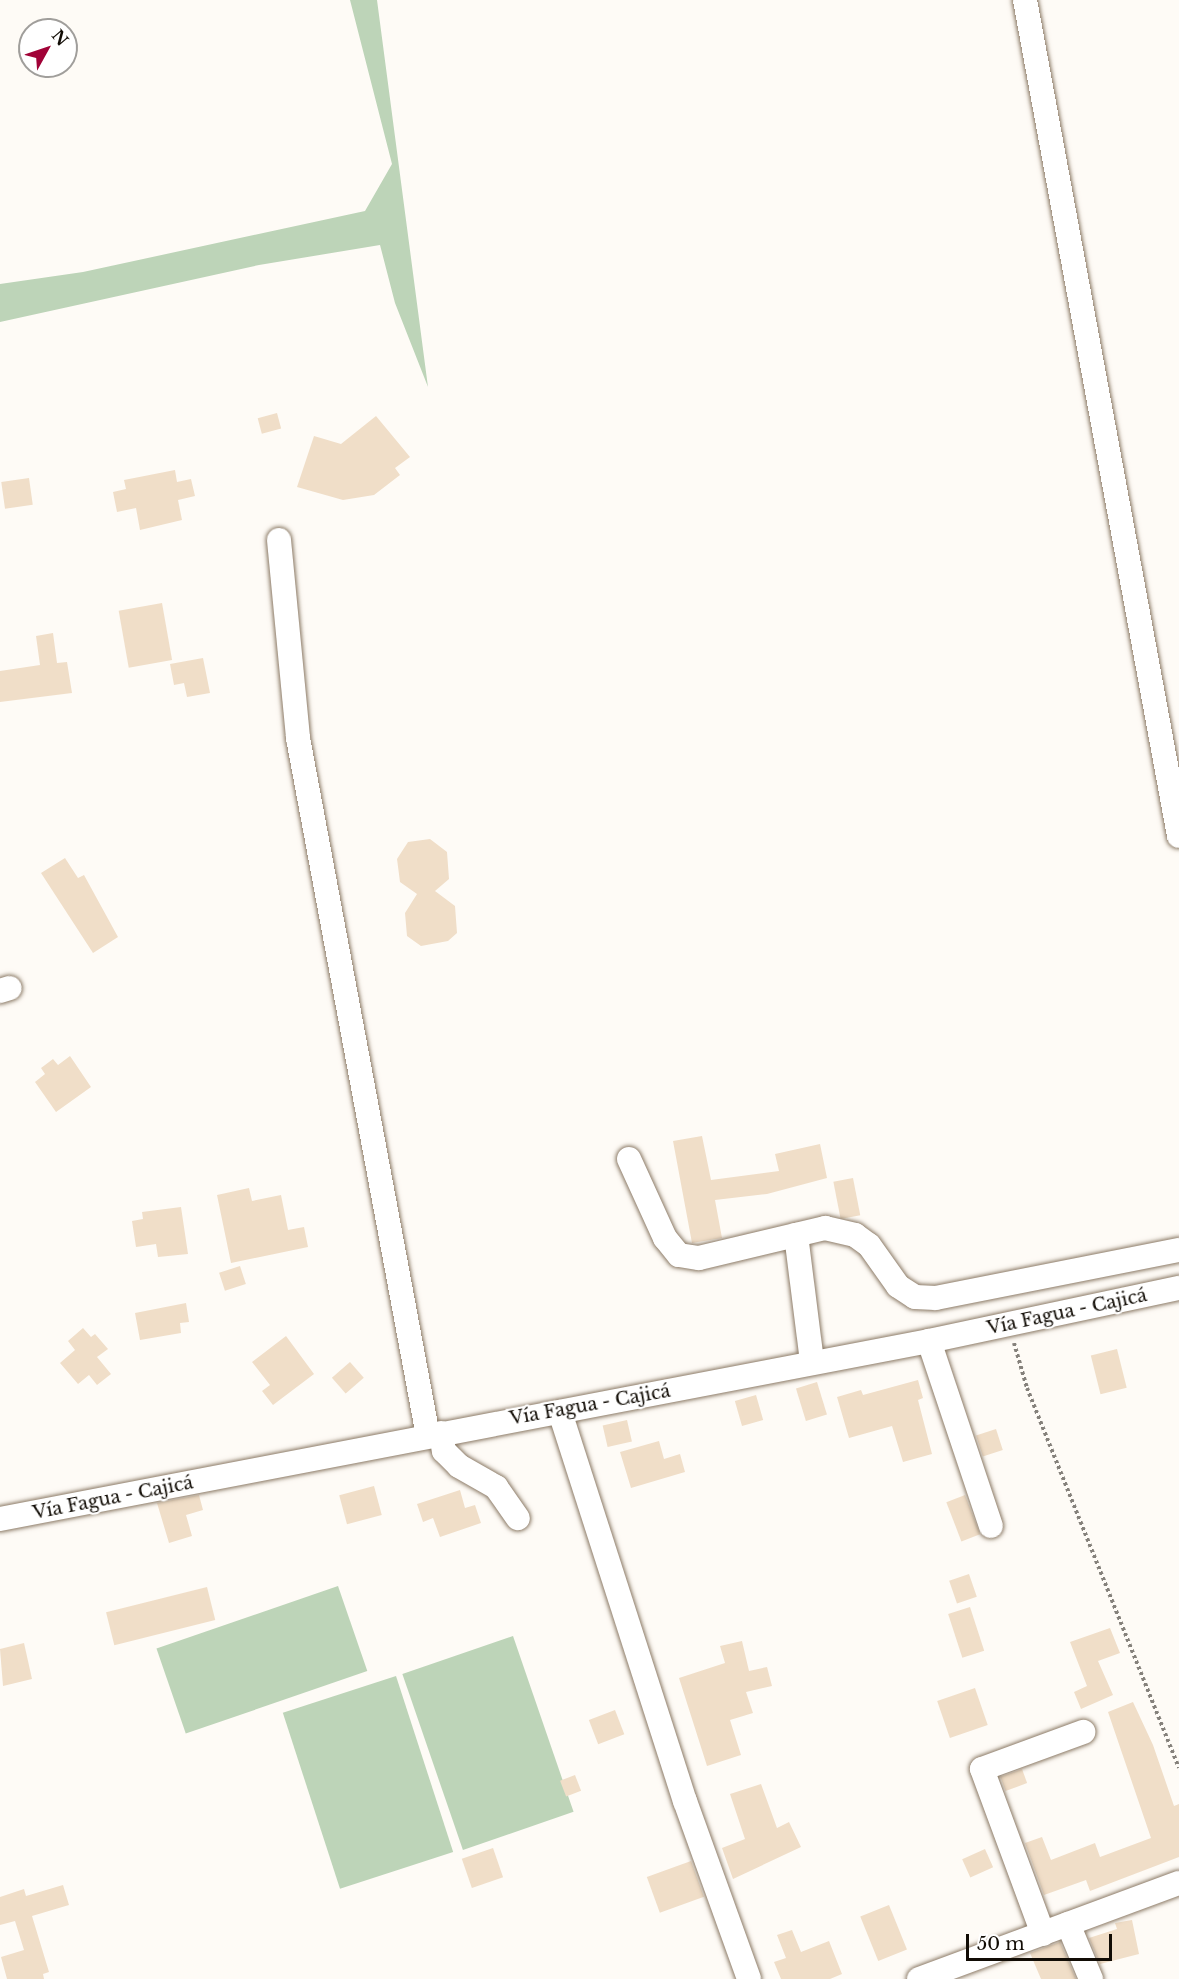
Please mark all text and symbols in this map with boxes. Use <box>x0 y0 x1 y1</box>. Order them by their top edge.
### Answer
north arrow <box>18 18 78 78</box>
text: N <box>48 26 73 50</box>
street label: Vía Fagua - Cajicá <box>985 1284 1149 1340</box>
street label: Vía Fagua - Cajicá <box>508 1380 672 1430</box>
street label: Vía Fagua - Cajicá <box>31 1472 195 1524</box>
scale bar <box>969 1922 1114 1960</box>
text: 50 m <box>977 1933 1025 1955</box>

